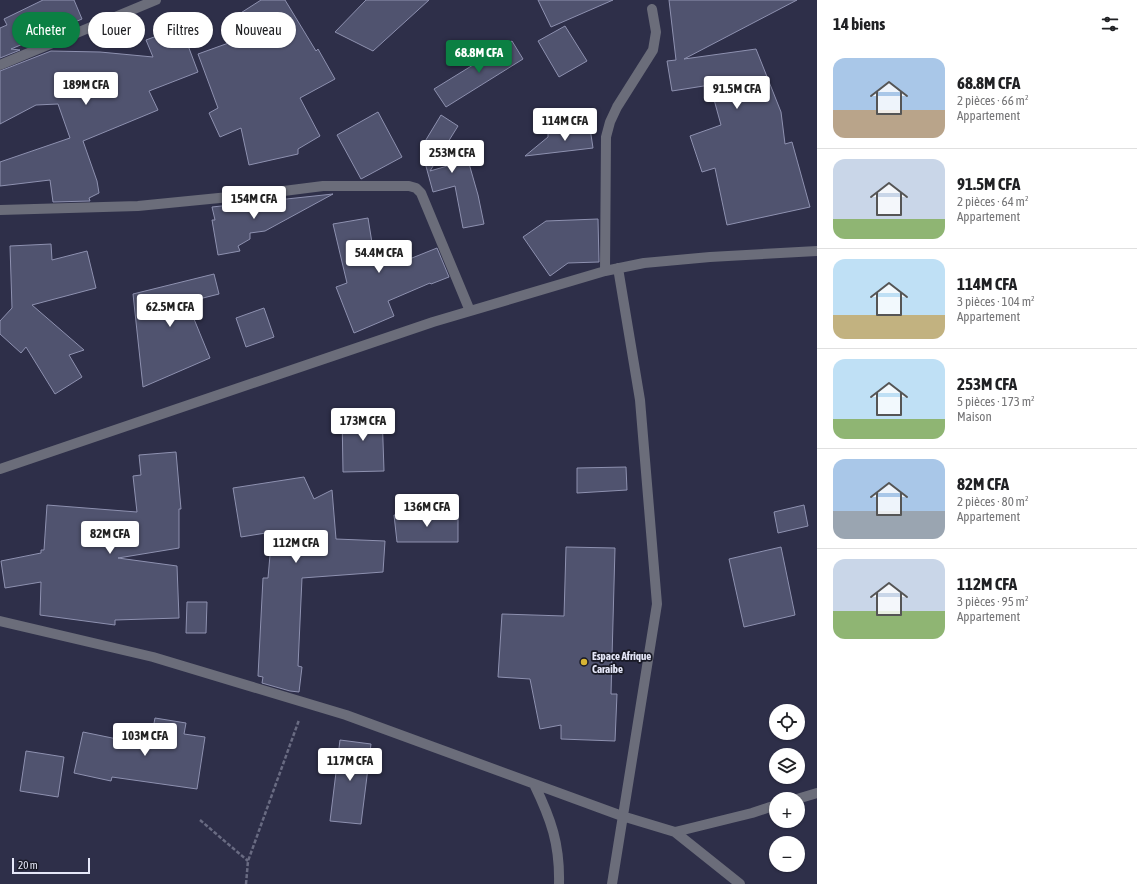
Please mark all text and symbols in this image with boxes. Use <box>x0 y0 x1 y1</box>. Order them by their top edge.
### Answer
chip: Acheter <box>12 12 80 48</box>
chip: Louer <box>88 12 145 48</box>
chip: Filtres <box>153 12 213 48</box>
chip: Nouveau <box>221 12 296 48</box>
icon: filters <box>1099 13 1121 35</box>
text: 14 biens <box>833 14 885 34</box>
pin: 68.8M CFA <box>433 40 525 74</box>
text: 68.8M CFA <box>455 45 503 60</box>
pin: 189M CFA <box>45 72 127 106</box>
text: 68.8M CFA <box>957 73 1020 93</box>
icon: home <box>865 74 913 122</box>
pin: 91.5M CFA <box>691 76 783 110</box>
text: 189M CFA <box>63 77 109 92</box>
text: 91.5M CFA <box>713 81 761 96</box>
text: 2 pièces · 66 m² <box>957 93 1029 108</box>
pin: 114M CFA <box>524 108 606 142</box>
text: Appartement <box>957 108 1020 123</box>
text: 114M CFA <box>542 113 588 128</box>
pin: 253M CFA <box>411 140 493 174</box>
text: 253M CFA <box>429 145 475 160</box>
text: 91.5M CFA <box>957 174 1020 194</box>
icon: home <box>865 175 913 223</box>
pin: 154M CFA <box>213 186 295 220</box>
text: 154M CFA <box>231 191 277 206</box>
text: 2 pièces · 64 m² <box>957 194 1029 209</box>
text: Appartement <box>957 209 1020 224</box>
pin: 54.4M CFA <box>333 240 425 274</box>
text: 54.4M CFA <box>355 245 403 260</box>
text: 114M CFA <box>957 274 1017 294</box>
icon: home <box>865 275 913 323</box>
pin: 62.5M CFA <box>124 294 216 328</box>
text: 3 pièces · 104 m² <box>957 294 1035 309</box>
text: 62.5M CFA <box>146 299 194 314</box>
text: Appartement <box>957 309 1020 324</box>
text: 253M CFA <box>957 374 1017 394</box>
icon: home <box>865 375 913 423</box>
text: 5 pièces · 173 m² <box>957 394 1035 409</box>
pin: 173M CFA <box>322 408 404 442</box>
text: Maison <box>957 409 992 424</box>
text: 173M CFA <box>340 413 386 428</box>
text: 82M CFA <box>957 474 1009 494</box>
icon: home <box>865 475 913 523</box>
pin: 136M CFA <box>386 494 468 528</box>
text: 2 pièces · 80 m² <box>957 494 1029 509</box>
text: 136M CFA <box>404 499 450 514</box>
text: Appartement <box>957 509 1020 524</box>
pin: 82M CFA <box>73 521 147 555</box>
text: 82M CFA <box>90 526 130 541</box>
pin: 112M CFA <box>255 530 337 564</box>
text: 112M CFA <box>273 535 319 550</box>
text: 112M CFA <box>957 574 1017 594</box>
icon: home <box>865 575 913 623</box>
text: 3 pièces · 95 m² <box>957 594 1029 609</box>
text: Appartement <box>957 609 1020 624</box>
place label: Espace Afrique Caraibe <box>592 650 651 675</box>
marker: Espace Afrique Caraibe <box>579 657 589 667</box>
map controls <box>769 704 805 872</box>
button: locate <box>769 704 805 740</box>
pin: 103M CFA <box>104 723 186 757</box>
text: 103M CFA <box>122 728 168 743</box>
pin: 117M CFA <box>309 748 391 782</box>
button: layers <box>769 748 805 784</box>
text: 117M CFA <box>327 753 373 768</box>
button: + <box>769 792 805 828</box>
button: − <box>769 836 805 872</box>
scale bar <box>12 856 90 875</box>
text: 20 m <box>18 859 38 871</box>

